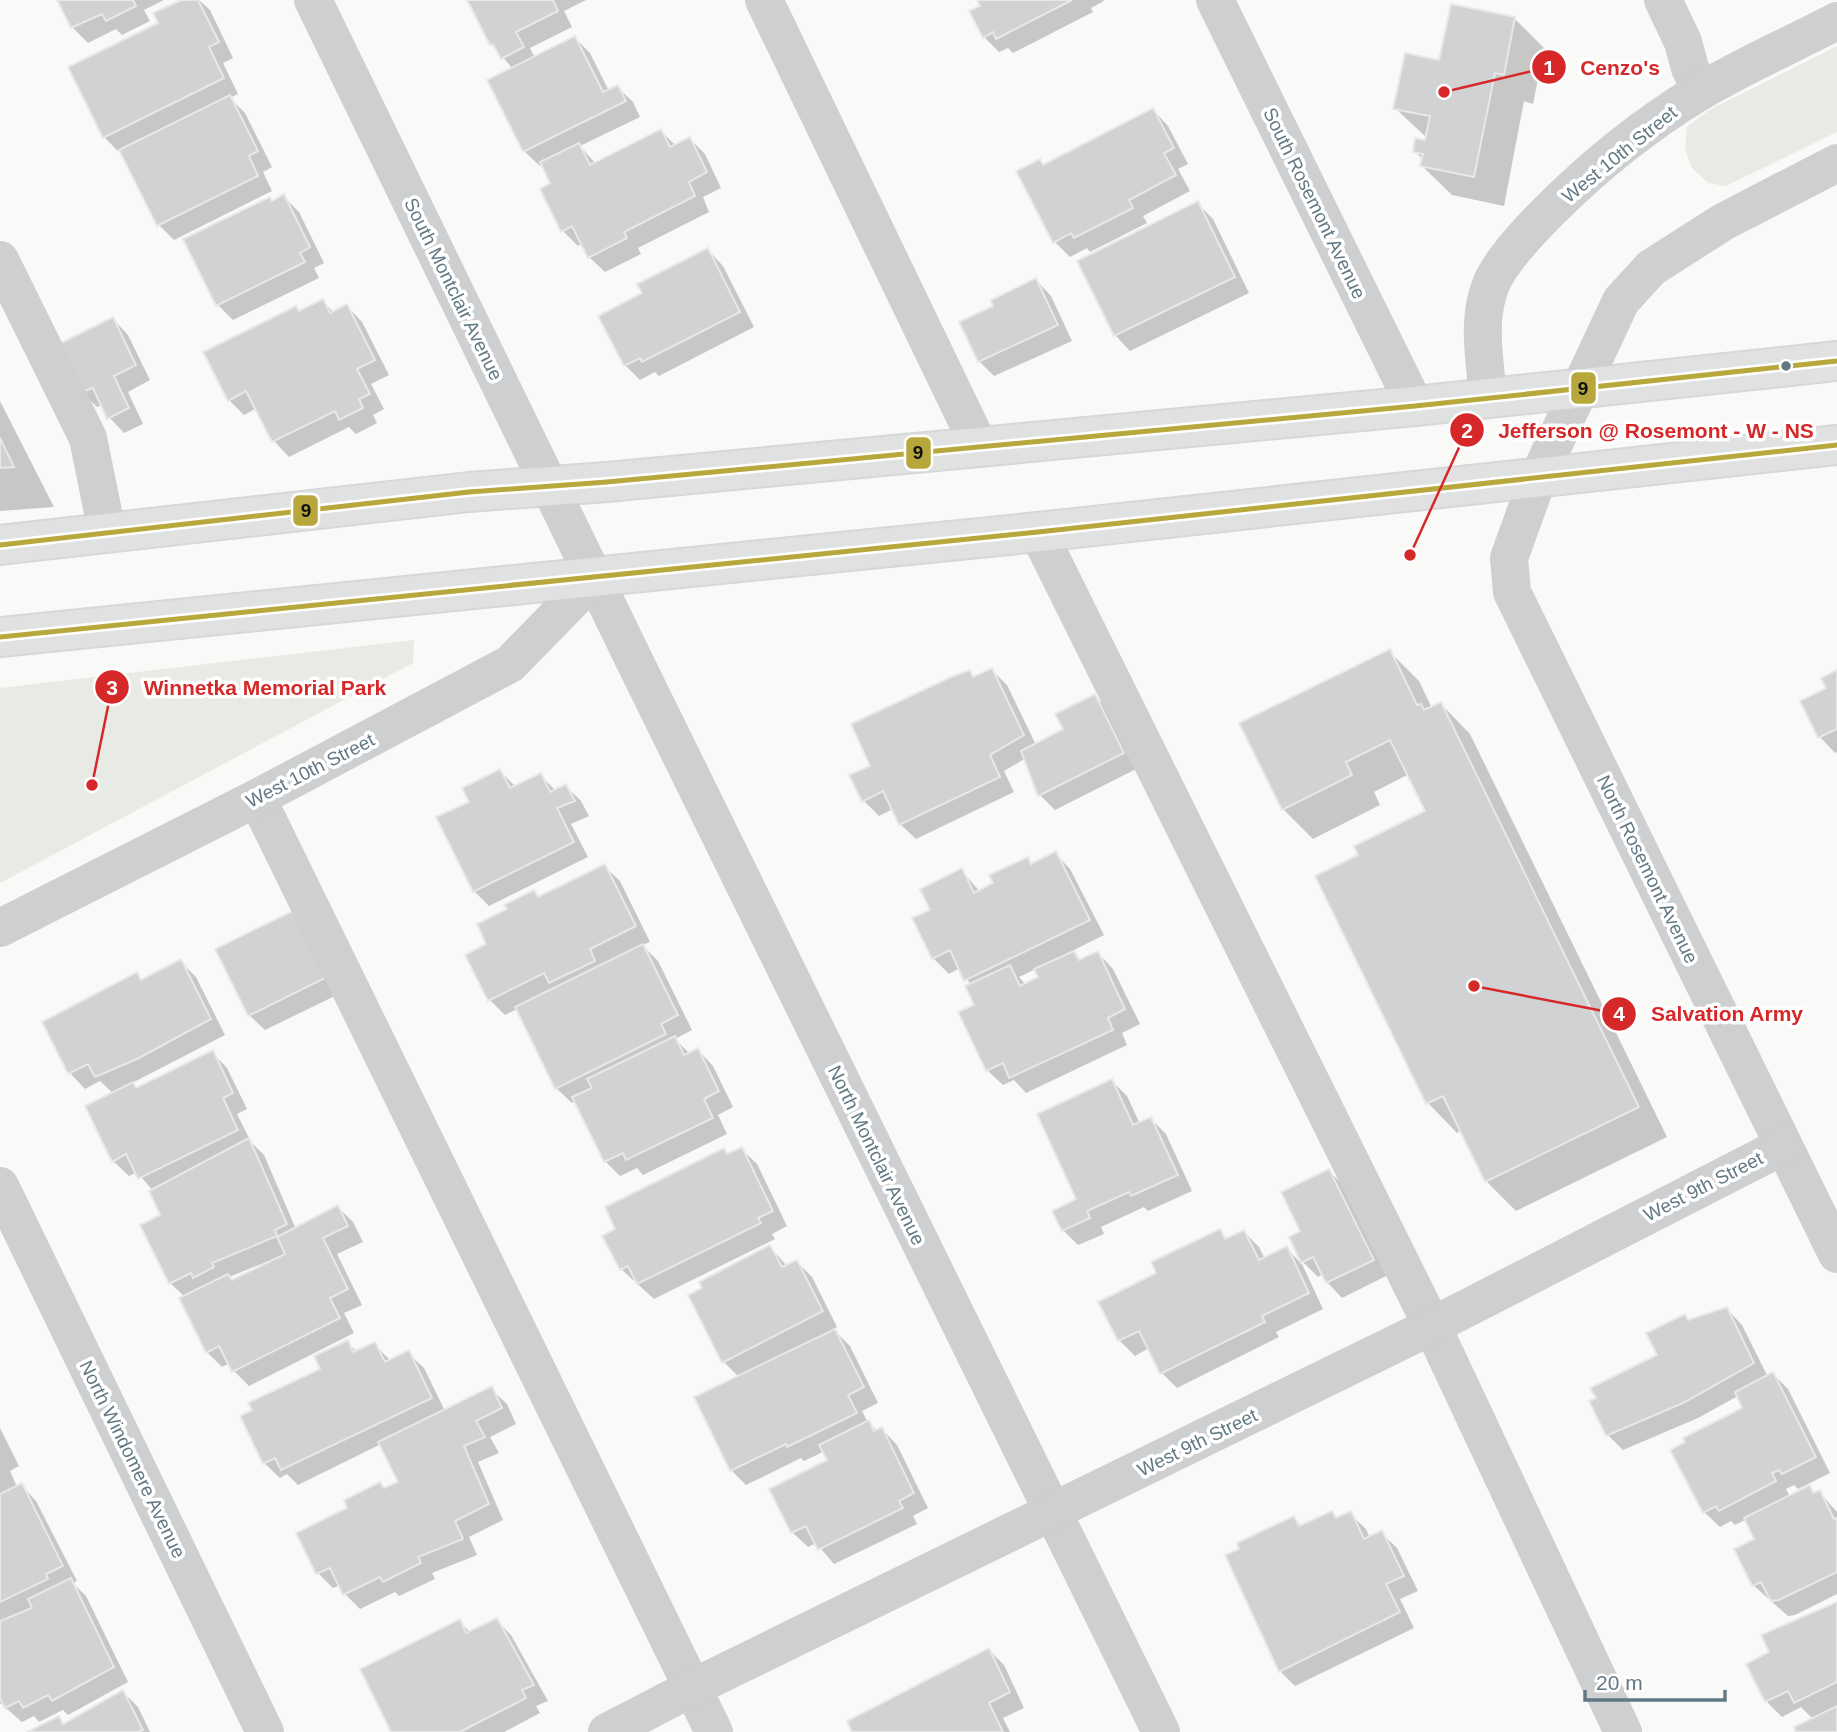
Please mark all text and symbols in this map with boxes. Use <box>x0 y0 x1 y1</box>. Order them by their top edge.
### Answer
callout: Cenzo's <box>1531 46 1674 88</box>
text: 1 <box>1543 56 1555 79</box>
text: Cenzo's <box>1580 56 1660 79</box>
street label: West 10th Street <box>1558 101 1681 207</box>
street label: South Rosemont Avenue <box>1259 104 1370 302</box>
street label: South Montclair Avenue <box>400 195 507 384</box>
unlabelled marker <box>1779 359 1793 373</box>
line badge: 9 <box>1570 371 1597 405</box>
text: 9 <box>1578 378 1588 399</box>
callout: Jefferson @ Rosemont - W - NS <box>1450 409 1828 451</box>
text: 2 <box>1461 419 1473 442</box>
text: Jefferson @ Rosemont - W - NS <box>1498 419 1814 442</box>
line badge: 9 <box>905 436 932 470</box>
text: 9 <box>913 442 923 463</box>
line badge: 9 <box>292 494 319 527</box>
text: 9 <box>301 500 311 521</box>
callout: Winnetka Memorial Park <box>95 666 400 708</box>
text: 3 <box>106 676 118 699</box>
text: Winnetka Memorial Park <box>144 676 387 699</box>
street label: West 10th Street <box>243 729 379 812</box>
street label: North Rosemont Avenue <box>1593 772 1702 967</box>
callout: Salvation Army <box>1602 993 1818 1035</box>
text: 4 <box>1613 1002 1625 1025</box>
text: Salvation Army <box>1651 1002 1803 1025</box>
street label: North Montclair Avenue <box>824 1062 929 1248</box>
street label: West 9th Street <box>1640 1147 1767 1225</box>
street label: North Windomere Avenue <box>76 1357 190 1561</box>
street label: West 9th Street <box>1134 1404 1261 1481</box>
scale bar <box>1585 1658 1725 1702</box>
text: 20 m <box>1596 1671 1643 1694</box>

